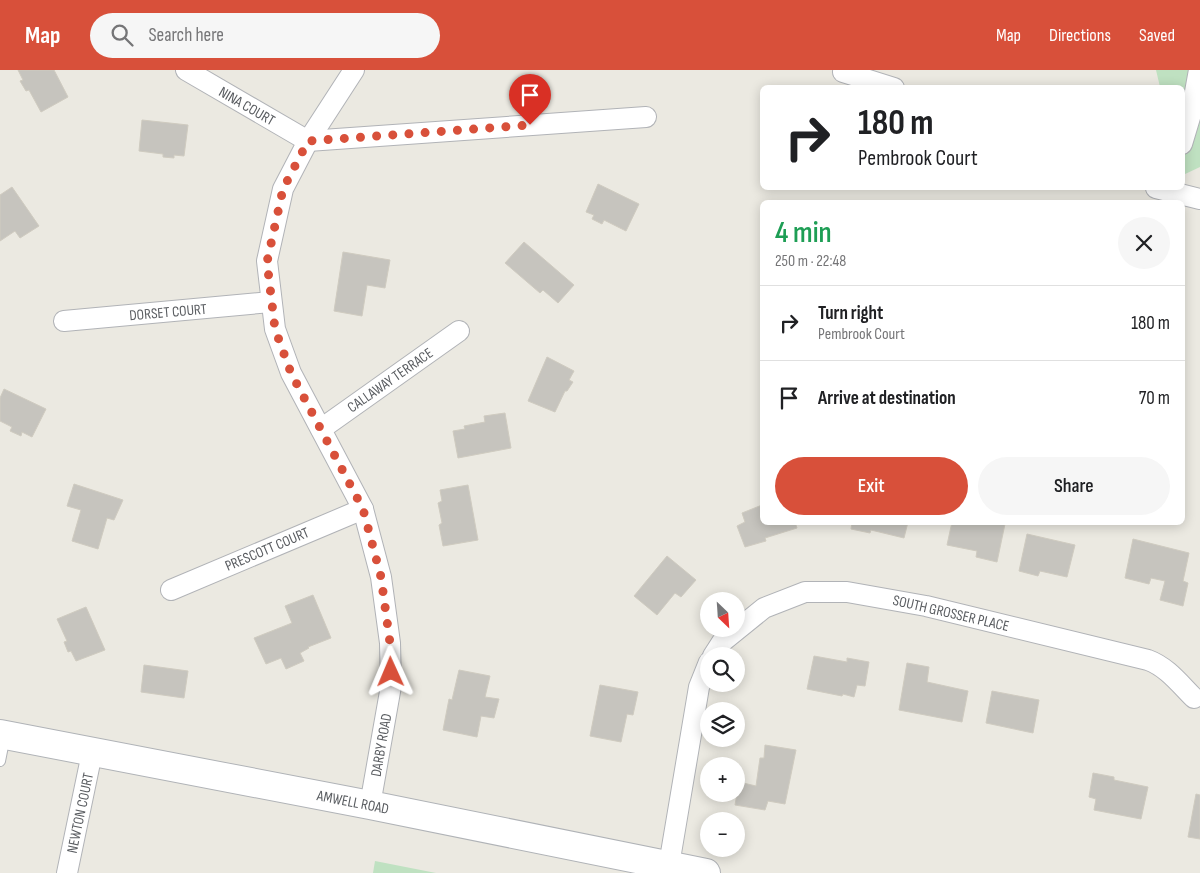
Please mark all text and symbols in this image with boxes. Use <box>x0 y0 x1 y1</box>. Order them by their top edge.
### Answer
search box <box>90 13 440 58</box>
text: Map <box>25 21 60 50</box>
icon: search <box>108 21 136 49</box>
text: Search here <box>148 24 224 47</box>
text: Map <box>996 25 1021 46</box>
text: Directions <box>1049 25 1111 46</box>
text: Saved <box>1139 25 1175 46</box>
pin <box>509 74 551 125</box>
icon: arrive <box>516 81 544 109</box>
street label: NINA COURT <box>215 83 278 130</box>
text: 180 m <box>858 102 934 145</box>
icon: right <box>775 105 840 170</box>
text: Pembrook Court <box>858 145 978 172</box>
text: 4 min <box>775 215 832 251</box>
button: close <box>1118 217 1170 269</box>
text: 250 m · 22:48 <box>775 252 846 271</box>
street label: DORSET COURT <box>129 300 208 325</box>
text: Turn right <box>818 302 883 325</box>
icon: right <box>775 309 803 337</box>
text: 180 m <box>1131 312 1170 335</box>
text: Pembrook Court <box>818 325 905 344</box>
street label: CALLAWAY TERRACE <box>344 344 437 417</box>
icon: arrive <box>775 384 803 412</box>
text: Arrive at destination <box>818 387 956 410</box>
text: 70 m <box>1139 387 1170 410</box>
button: Exit <box>775 457 968 515</box>
button: Share <box>978 457 1170 515</box>
street label: PRESCOTT COURT <box>222 523 312 576</box>
street label: SOUTH GROSSER PLACE <box>891 591 1011 636</box>
north arrow <box>700 592 745 638</box>
map controls <box>700 592 745 857</box>
position arrow <box>364 645 416 697</box>
button: search <box>700 647 745 692</box>
button: layers <box>700 702 745 747</box>
street label: DARBY ROAD <box>367 712 396 778</box>
button: + <box>700 757 745 802</box>
street label: NEWTON COURT <box>63 771 98 855</box>
street label: AMWELL ROAD <box>314 786 390 819</box>
button: − <box>700 812 745 857</box>

